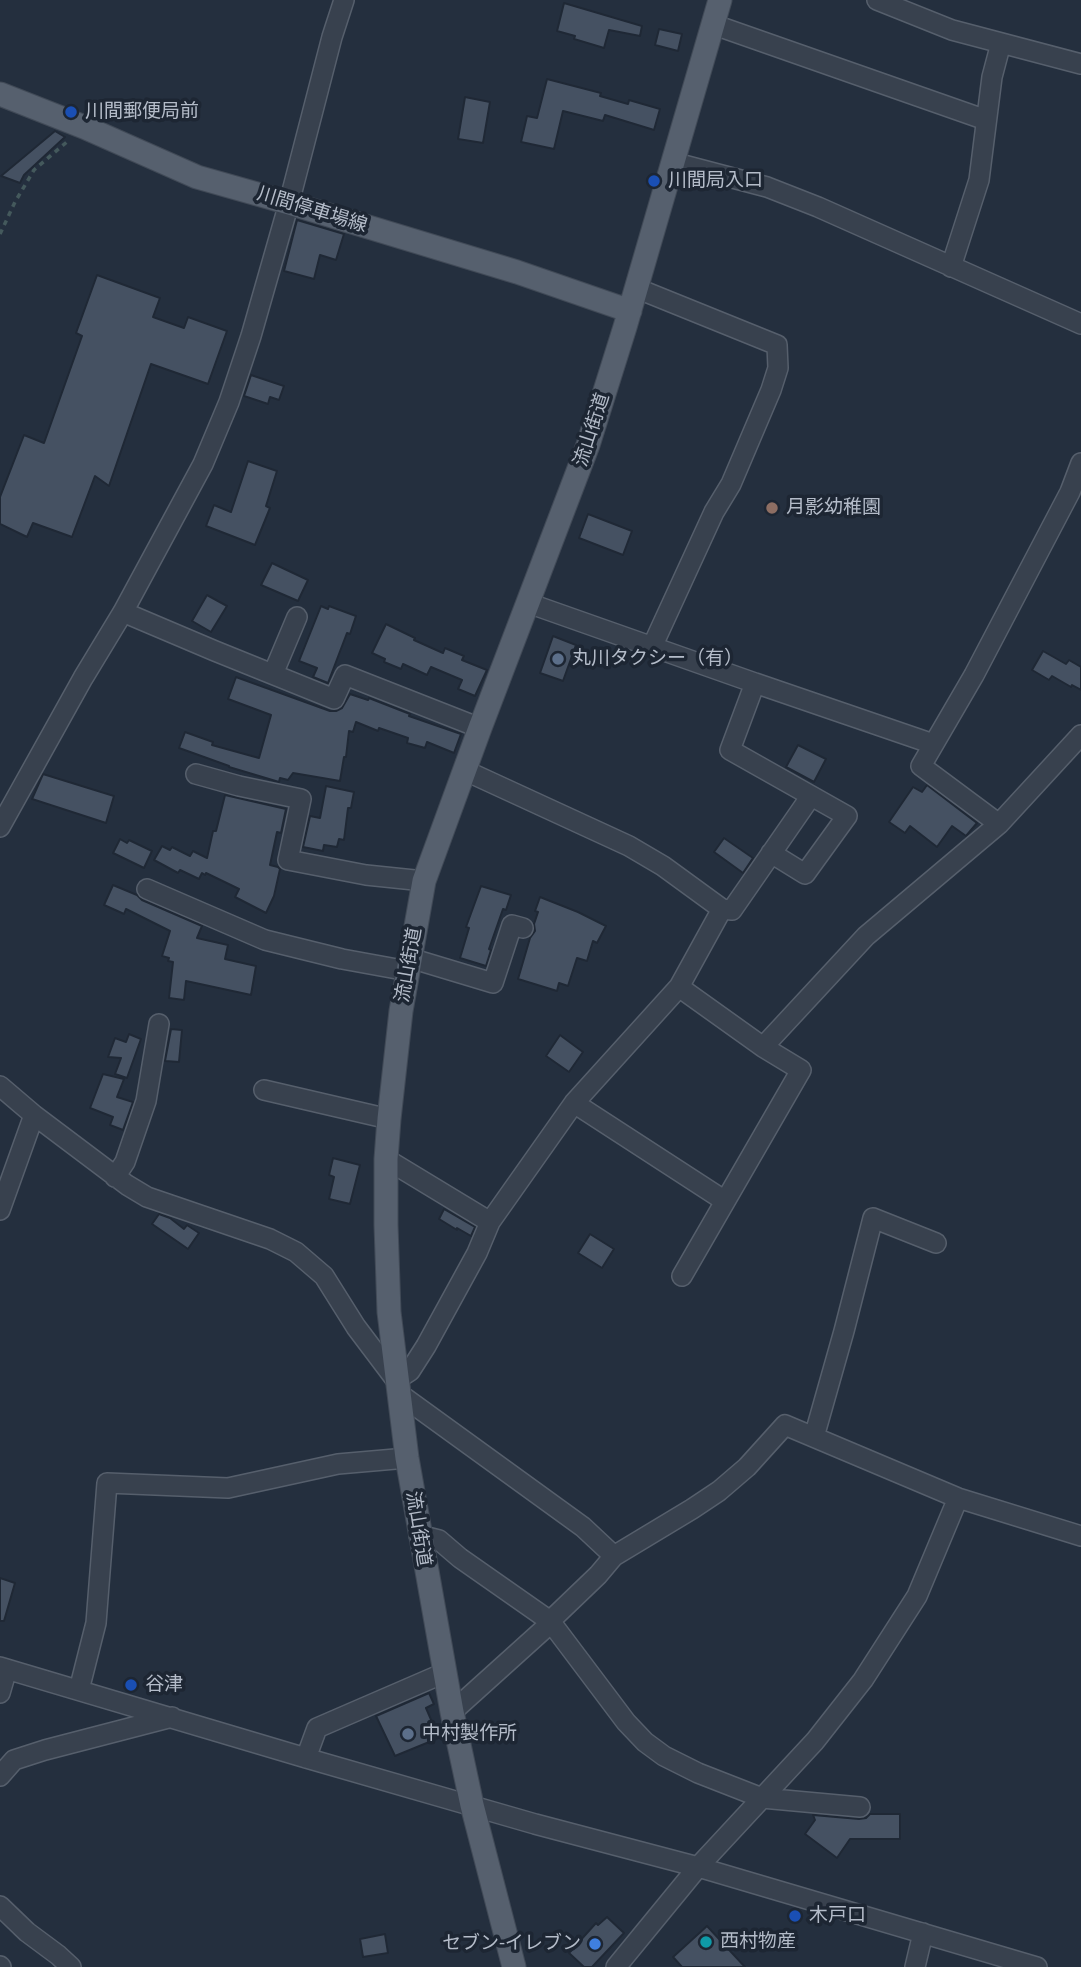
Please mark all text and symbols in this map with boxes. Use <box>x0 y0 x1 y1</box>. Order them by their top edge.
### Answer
place label: 川間郵便局前 <box>85 101 199 123</box>
marker: 川間郵便局前 <box>63 104 79 120</box>
place label: 川間局入口 <box>668 170 763 192</box>
marker: 川間局入口 <box>646 173 662 189</box>
street label: 川間停車場線 <box>254 182 370 238</box>
street label: 流山街道 <box>569 390 615 470</box>
place label: 月影幼稚園 <box>786 497 881 519</box>
marker: 月影幼稚園 <box>764 500 780 516</box>
place label: 丸川タクシー（有） <box>572 648 743 670</box>
marker: 丸川タクシー（有） <box>550 651 566 667</box>
street label: 流山街道 <box>391 926 427 1004</box>
street label: 流山街道 <box>401 1490 435 1568</box>
place label: 谷津 <box>145 1674 183 1696</box>
marker: 谷津 <box>123 1677 139 1693</box>
place label: 中村製作所 <box>422 1723 517 1745</box>
marker: 中村製作所 <box>400 1726 416 1742</box>
place label: 木戸口 <box>809 1905 866 1927</box>
marker: 木戸口 <box>787 1908 803 1924</box>
place label: 西村物産 <box>720 1931 796 1953</box>
place label: セブン-イレブン <box>442 1933 581 1955</box>
marker: 西村物産 <box>698 1934 714 1950</box>
marker: セブン-イレブン <box>587 1936 603 1952</box>

